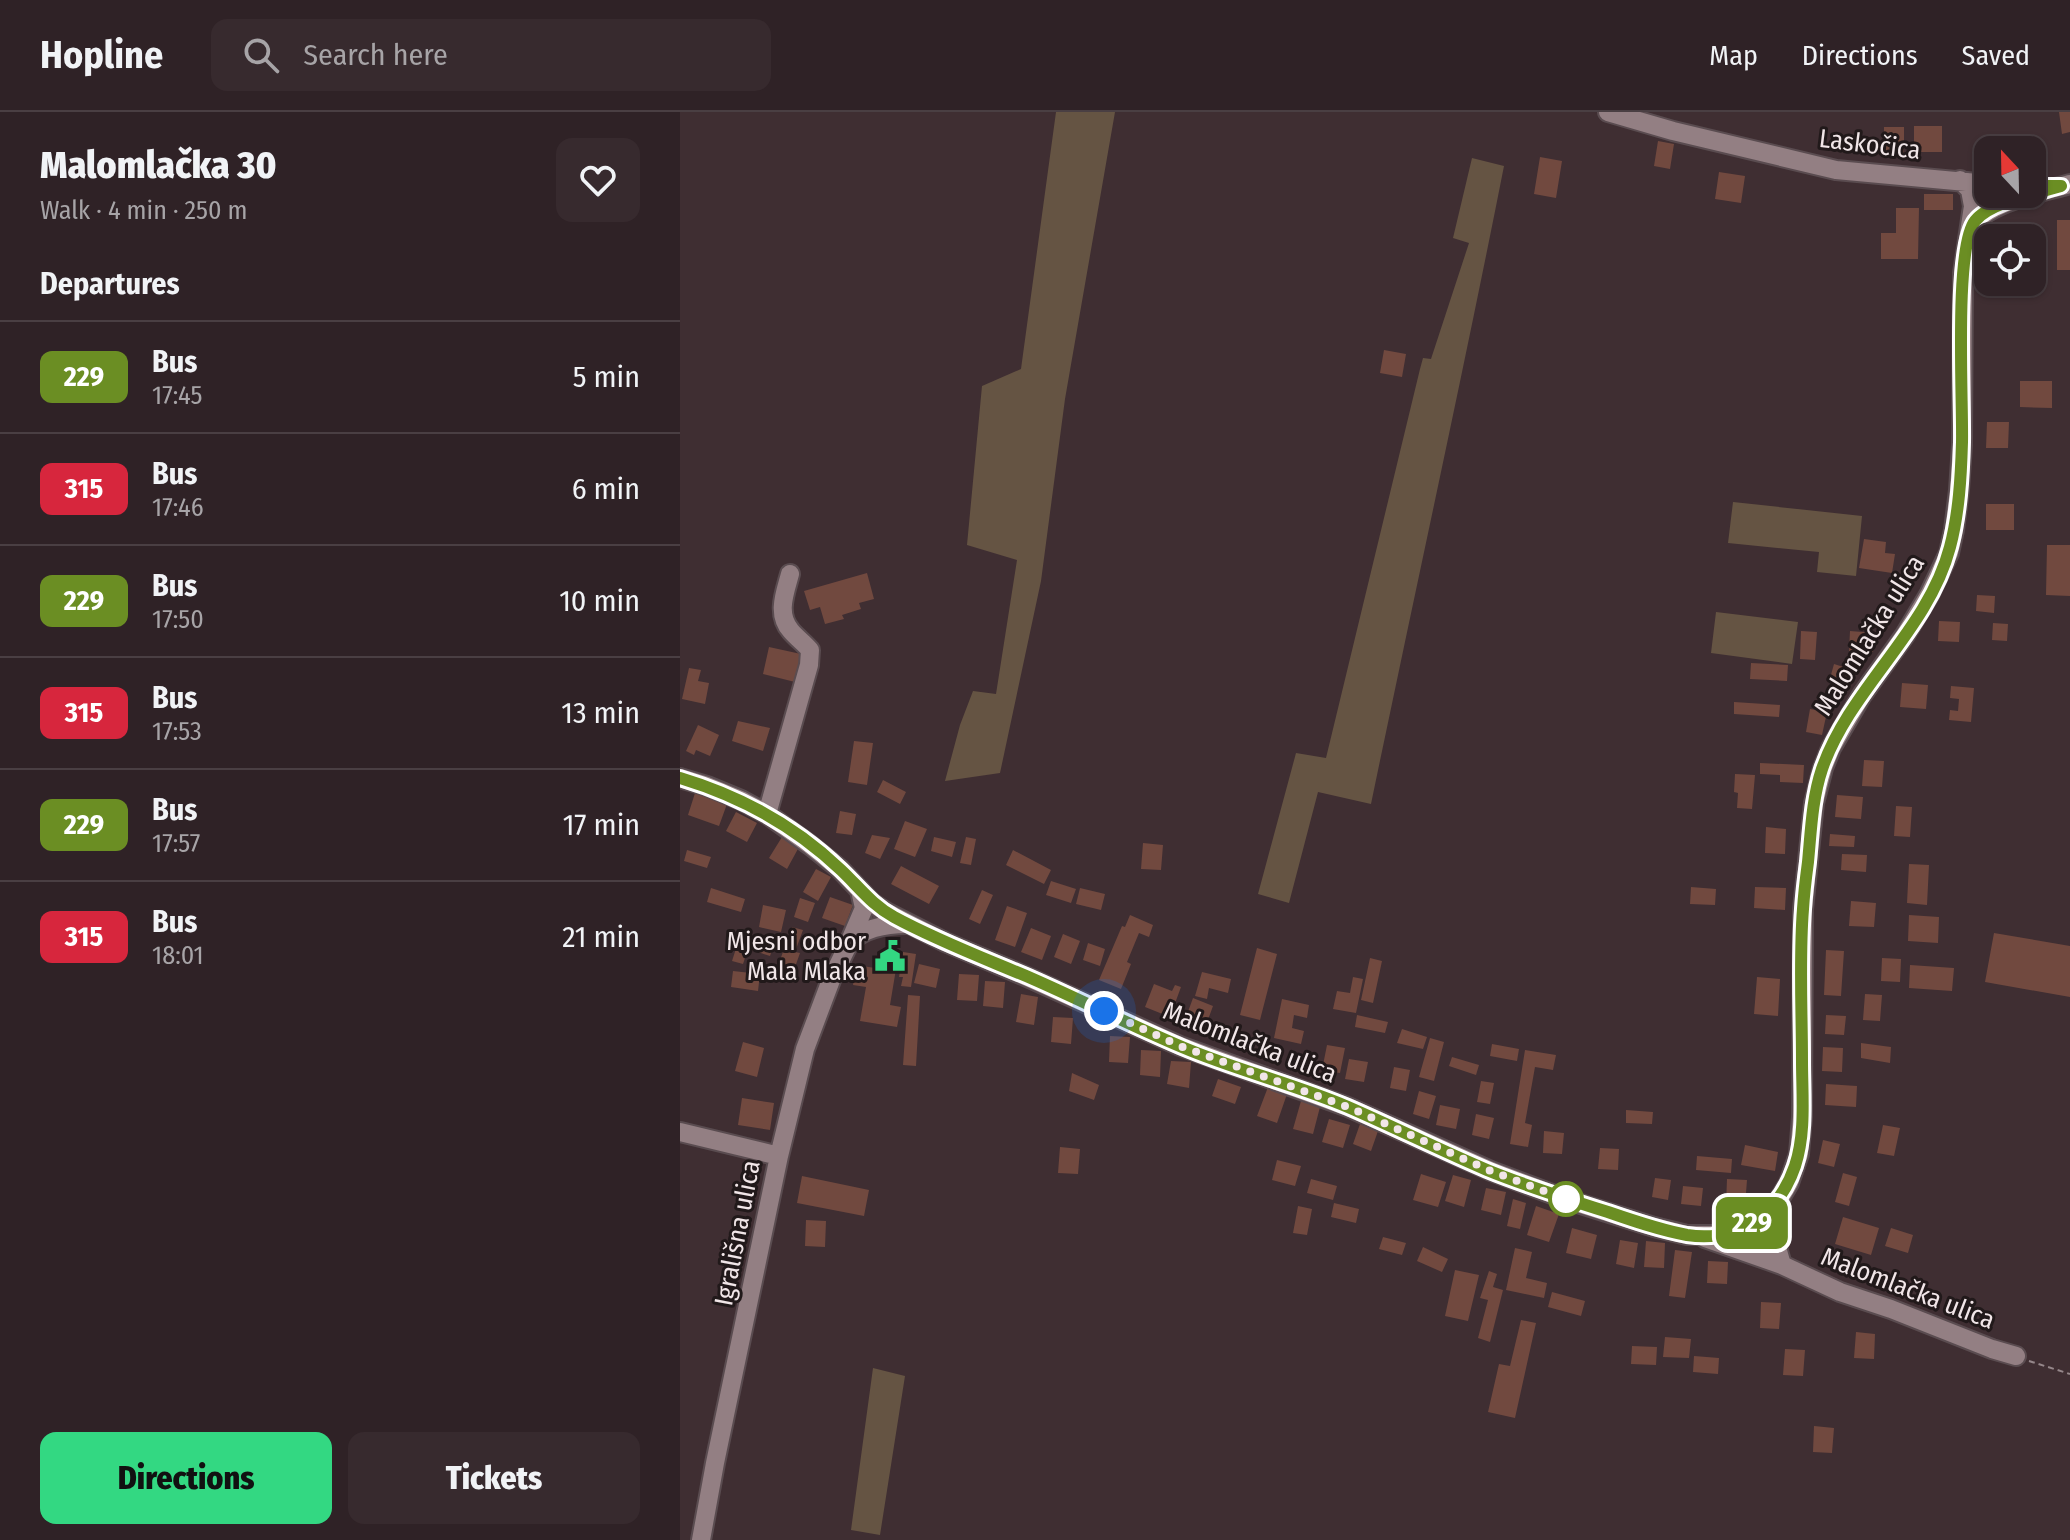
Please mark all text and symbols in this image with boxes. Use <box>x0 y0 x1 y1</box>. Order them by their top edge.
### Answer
search box <box>211 19 771 91</box>
text: Hopline <box>40 32 163 78</box>
icon: search <box>239 33 283 77</box>
text: Search here <box>303 37 448 73</box>
text: Map <box>1709 39 1758 72</box>
text: Directions <box>1802 39 1918 72</box>
text: Saved <box>1962 39 2030 72</box>
street label: Laskočica <box>1818 123 1922 166</box>
north arrow <box>1974 136 2046 208</box>
map controls <box>1974 136 2046 296</box>
button: heart <box>556 138 640 222</box>
text: Malomlačka 30 <box>40 142 277 188</box>
text: Walk · 4 min · 250 m <box>40 195 248 226</box>
button: locate <box>1974 224 2046 296</box>
text: Departures <box>40 266 180 302</box>
text: Bus <box>152 344 197 380</box>
text: 5 min <box>573 359 640 395</box>
text: 229 <box>64 360 104 393</box>
text: 17:45 <box>152 380 202 411</box>
text: Bus <box>152 456 197 492</box>
text: 6 min <box>572 471 640 507</box>
text: 315 <box>65 472 103 505</box>
text: 17:46 <box>152 492 204 523</box>
street label: Malomlačka ulica <box>1808 549 1931 721</box>
text: Bus <box>152 568 197 604</box>
text: 10 min <box>559 583 640 619</box>
text: 229 <box>64 584 104 617</box>
text: 17:50 <box>152 604 204 635</box>
text: Bus <box>152 680 197 716</box>
text: 13 min <box>561 695 640 731</box>
text: 315 <box>65 696 103 729</box>
text: 17:53 <box>152 716 202 747</box>
text: Bus <box>152 792 197 828</box>
text: 17 min <box>563 807 640 843</box>
text: 229 <box>64 808 104 841</box>
text: 17:57 <box>152 828 200 859</box>
text: Bus <box>152 904 197 940</box>
text: 21 min <box>562 919 640 955</box>
text: 315 <box>65 920 103 953</box>
place label: Mjesni odbor Mala Mlaka <box>726 926 866 987</box>
public building icon: Mjesni odbor Mala Mlaka <box>873 939 907 973</box>
text: 18:01 <box>152 940 204 971</box>
your location <box>1084 991 1124 1031</box>
street label: Malomlačka ulica <box>1159 995 1341 1090</box>
street label: Igrališna ulica <box>708 1158 767 1308</box>
unlabelled marker <box>1549 1182 1583 1216</box>
line badge: 229 <box>1706 1197 1798 1249</box>
text: 229 <box>1732 1206 1772 1239</box>
street label: Malomlačka ulica <box>1817 1241 1999 1336</box>
button: Directions <box>40 1432 332 1524</box>
button: Tickets <box>348 1432 640 1524</box>

